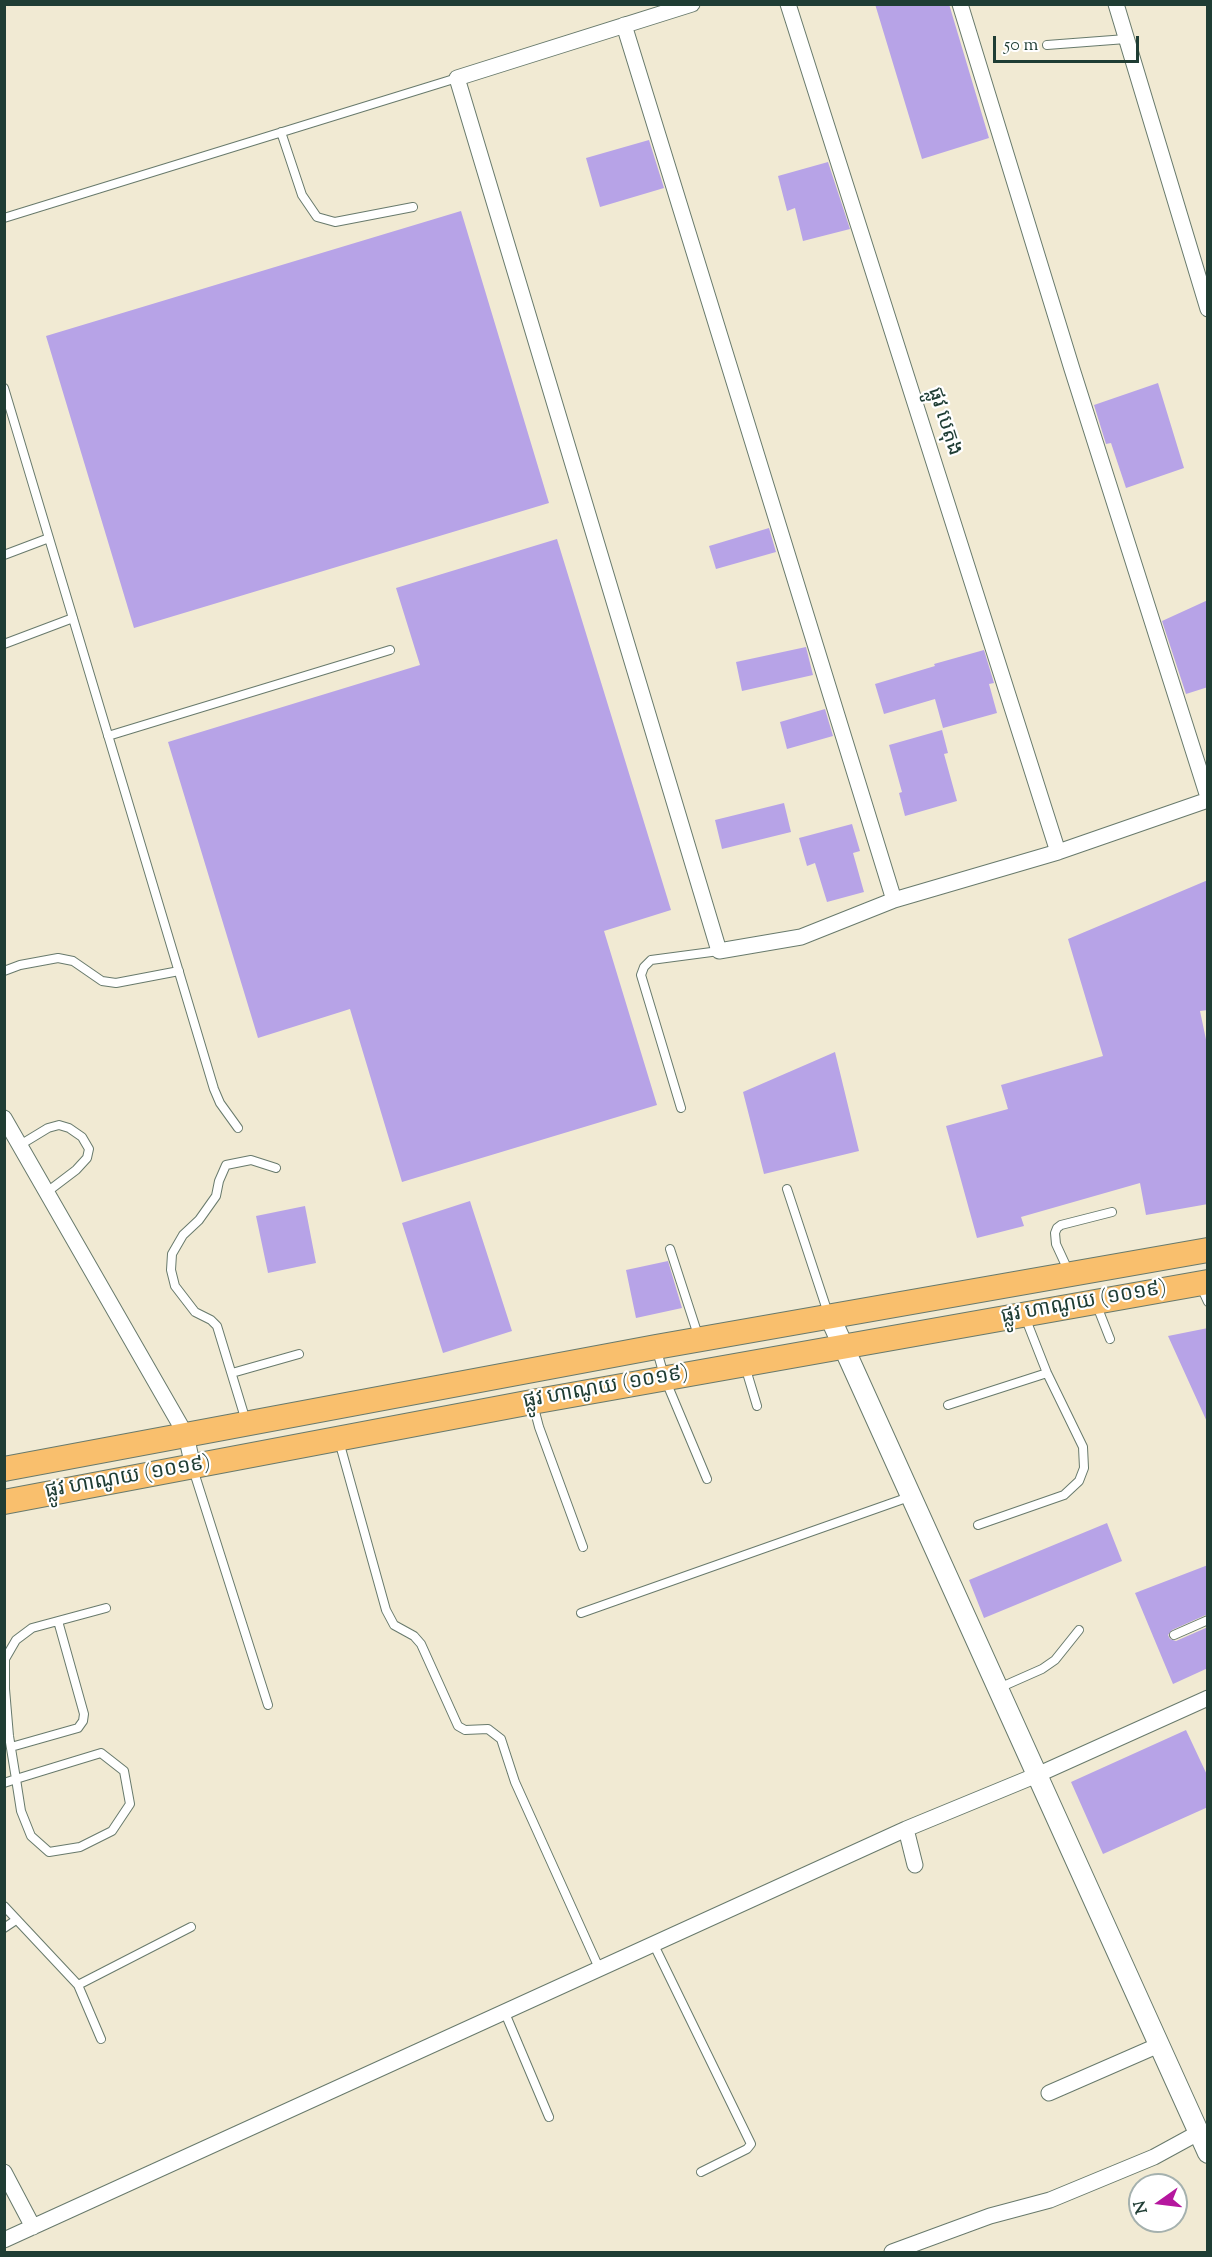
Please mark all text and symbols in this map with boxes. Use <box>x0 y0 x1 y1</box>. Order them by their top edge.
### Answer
scale bar <box>996 24 1142 62</box>
text: 50 m <box>1004 33 1038 59</box>
street label: ផ្លូវ បេតុង <box>920 384 966 460</box>
street label: ផ្លូវ ហាណូយ (១០១៩) <box>999 1277 1169 1331</box>
street label: ផ្លូវ ហាណូយ (១០១៩) <box>521 1362 691 1416</box>
street label: ផ្លូវ ហាណូយ (១០១៩) <box>43 1452 213 1506</box>
north arrow <box>1128 2173 1188 2233</box>
text: N <box>1129 2198 1155 2216</box>

